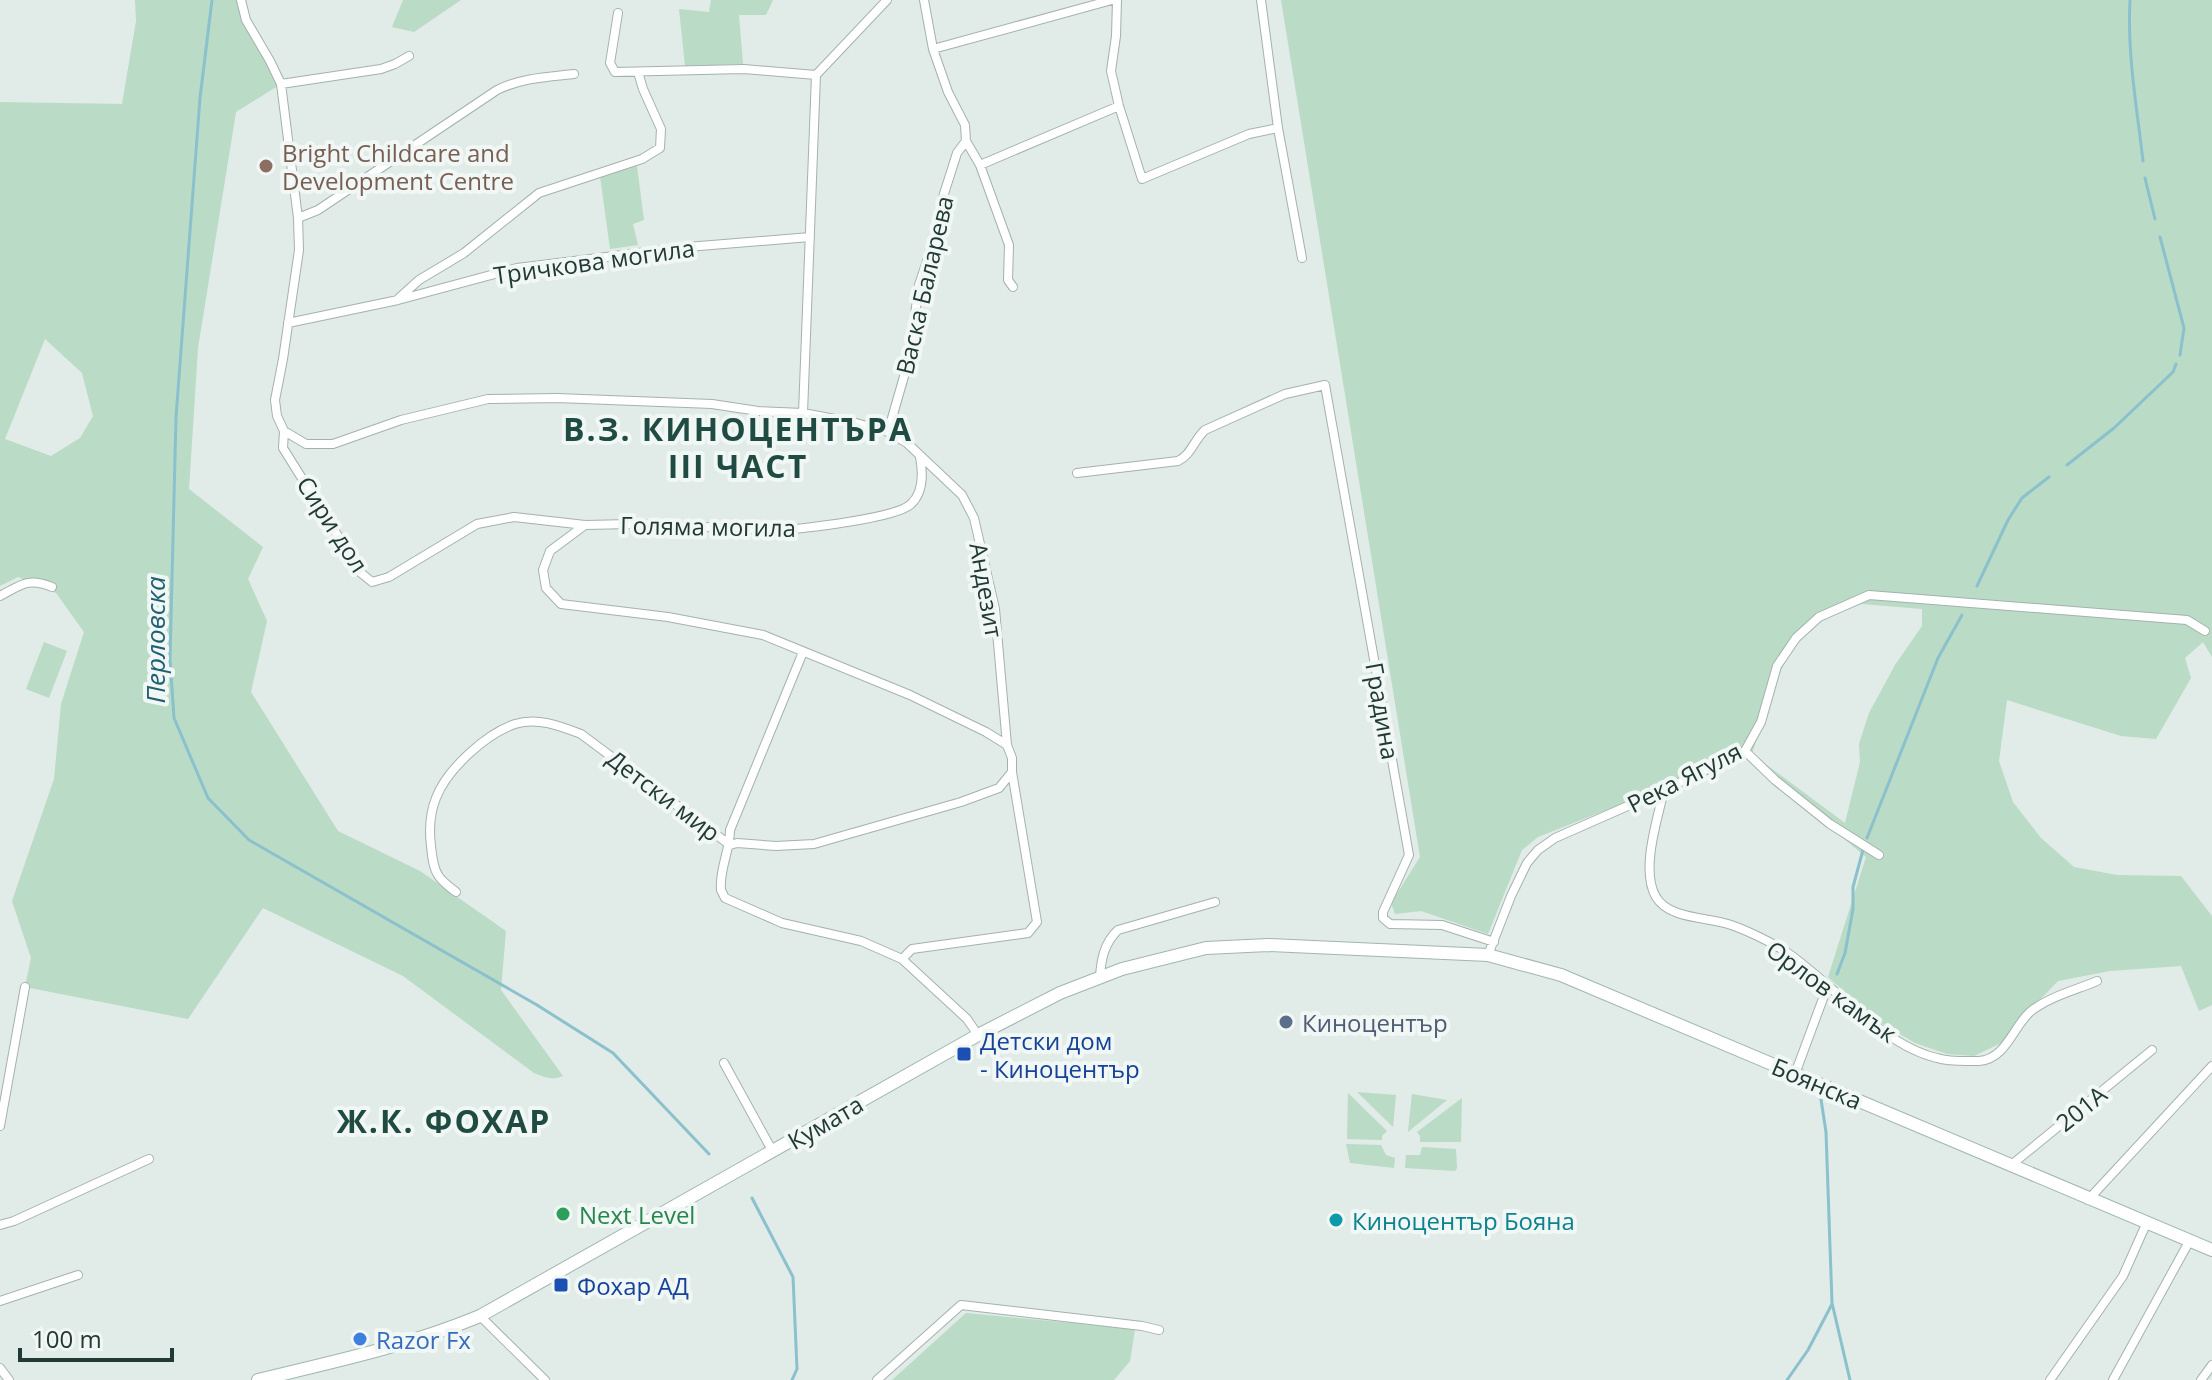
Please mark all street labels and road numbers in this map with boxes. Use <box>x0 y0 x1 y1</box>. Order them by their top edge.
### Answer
street label: Васка Баларева <box>887 192 961 378</box>
street label: Тричкова могила <box>491 231 697 291</box>
street label: Сири дол <box>290 470 376 578</box>
street label: Голяма могила <box>620 508 796 544</box>
street label: Андезит <box>962 540 1012 640</box>
street label: Градина <box>1358 660 1408 762</box>
street label: Река Ягуля <box>1621 734 1747 820</box>
street label: Детски мир <box>601 741 727 849</box>
street label: Орлов камък <box>1760 932 1904 1050</box>
street label: Боянска <box>1767 1049 1867 1117</box>
street label: 201А <box>2049 1077 2114 1139</box>
street label: Кумата <box>781 1087 869 1157</box>

